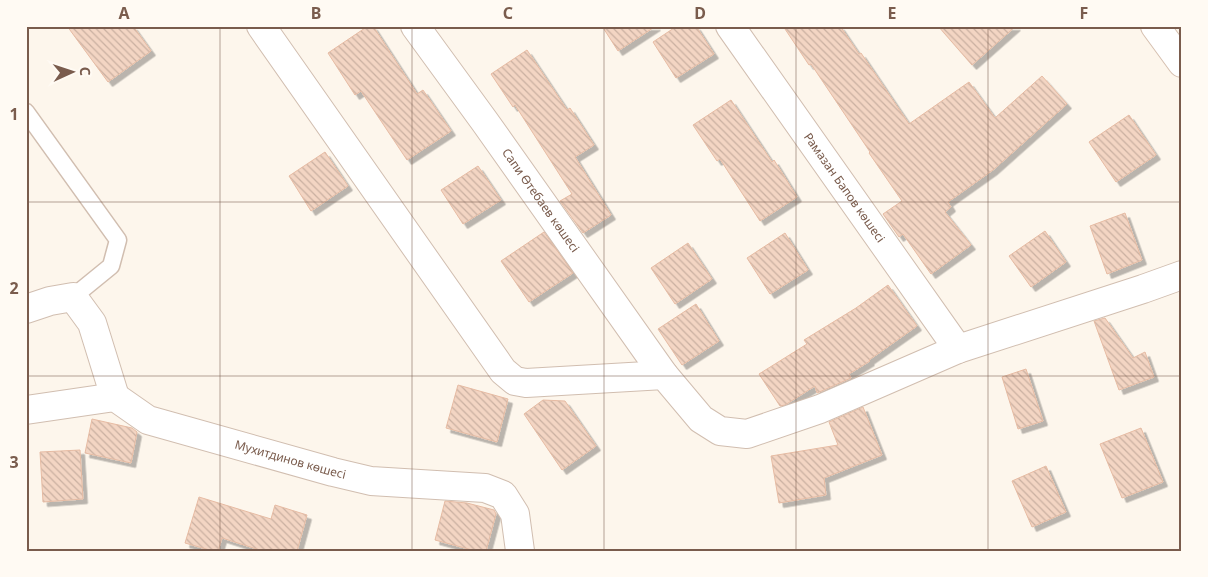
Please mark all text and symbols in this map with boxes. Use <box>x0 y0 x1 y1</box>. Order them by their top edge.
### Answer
text: A <box>118 2 130 24</box>
text: B <box>311 2 321 24</box>
text: C <box>503 2 513 24</box>
text: D <box>694 2 706 24</box>
text: E <box>888 2 897 24</box>
text: F <box>1080 2 1088 24</box>
north arrow <box>48 48 98 98</box>
text: С <box>76 66 95 76</box>
text: 1 <box>9 103 19 125</box>
street label: Рамазан Бапов көшесі <box>800 129 889 246</box>
street label: Сапи Өтебаев көшесі <box>498 145 584 256</box>
text: 2 <box>9 277 19 299</box>
street label: Мухитдинов көшесі <box>233 436 348 483</box>
text: 3 <box>9 451 19 473</box>

